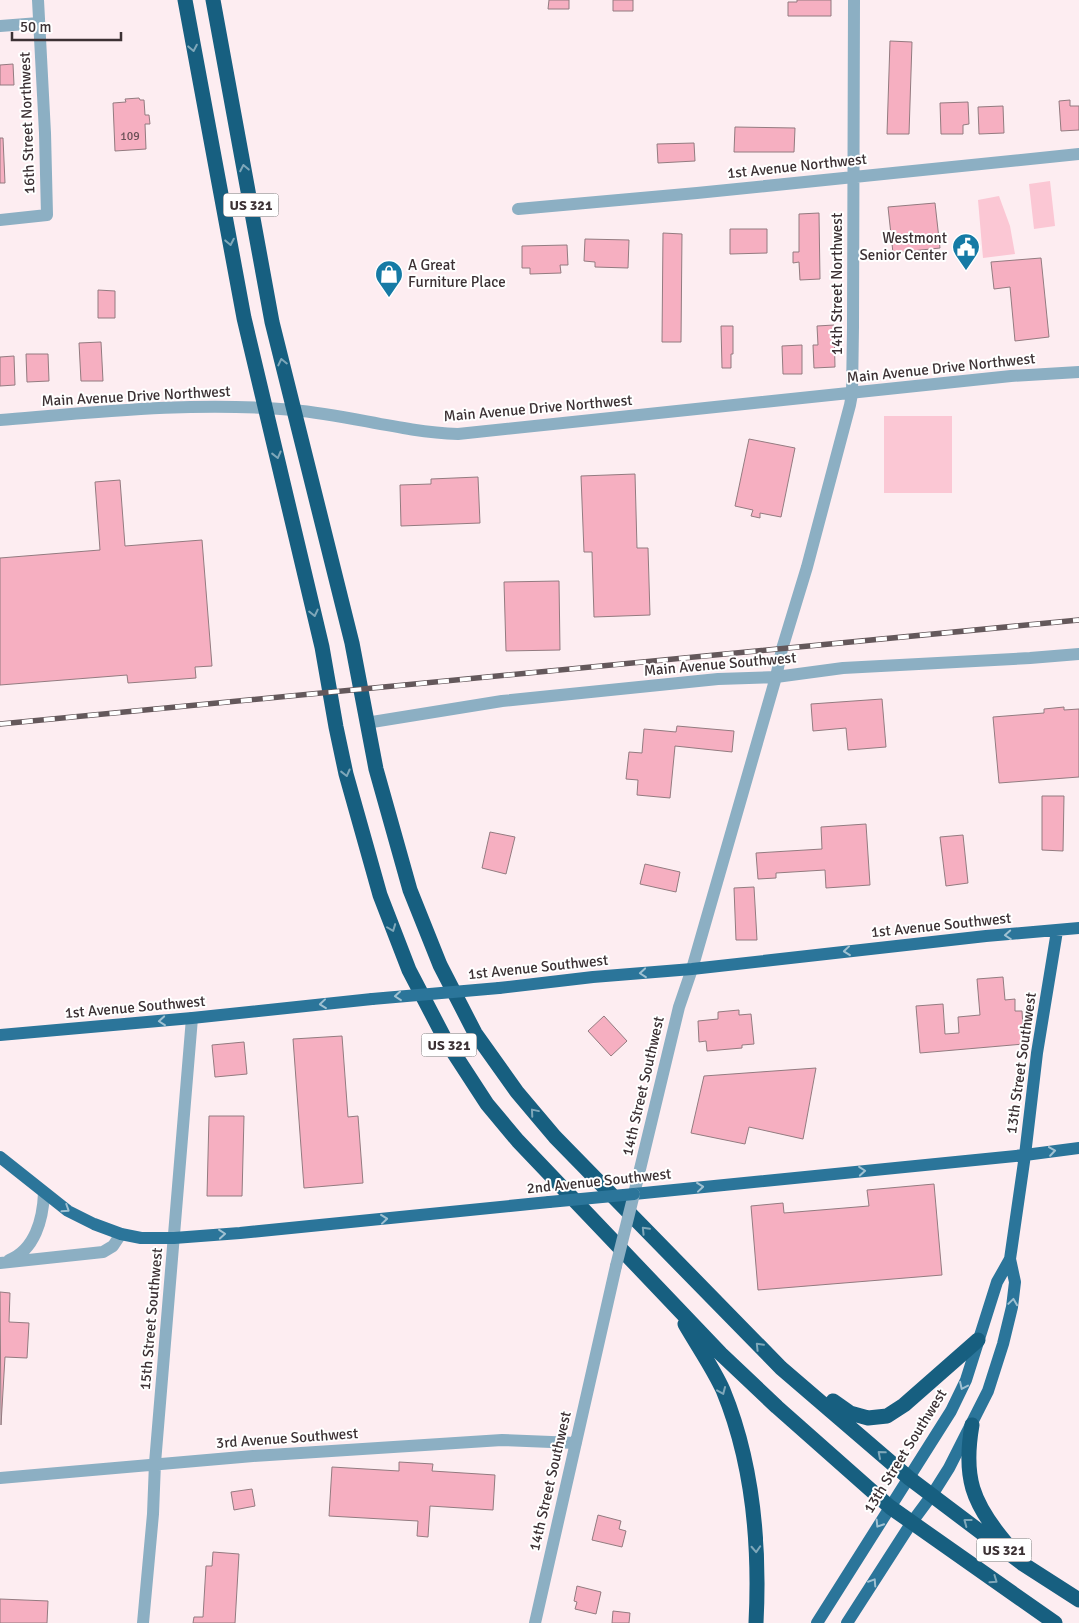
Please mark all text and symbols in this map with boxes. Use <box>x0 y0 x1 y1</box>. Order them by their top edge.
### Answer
scale bar <box>12 10 121 42</box>
text: 50 m <box>20 18 51 36</box>
one-way arrow <box>188 44 198 52</box>
street label: 16th Street Northwest <box>16 52 38 194</box>
house number: 109 <box>120 129 140 144</box>
street label: 1st Avenue Northwest <box>726 150 868 182</box>
one-way arrow <box>239 164 249 173</box>
road number: US 321 <box>224 194 278 216</box>
street label: 14th Street Northwest <box>828 213 846 355</box>
place label: Westmont Senior Center <box>860 229 947 264</box>
public building icon: Westmont Senior Center <box>951 232 981 271</box>
one-way arrow <box>225 238 235 246</box>
place label: A Great Furniture Place <box>408 256 506 291</box>
shop icon: A Great Furniture Place <box>374 259 404 298</box>
street label: Main Avenue Drive Northwest <box>846 349 1036 387</box>
one-way arrow <box>277 358 288 367</box>
street label: Main Avenue Drive Northwest <box>41 382 231 410</box>
street label: Main Avenue Drive Northwest <box>443 391 633 425</box>
one-way arrow <box>271 451 281 459</box>
one-way arrow <box>308 609 319 618</box>
street label: Main Avenue Southwest <box>643 648 797 680</box>
one-way arrow <box>340 768 351 777</box>
street label: 1st Avenue Southwest <box>870 909 1012 941</box>
one-way arrow <box>386 923 397 932</box>
one-way arrow <box>1004 929 1012 940</box>
one-way arrow <box>842 945 850 956</box>
street label: 1st Avenue Southwest <box>467 951 609 983</box>
one-way arrow <box>639 967 647 978</box>
one-way arrow <box>394 991 402 1002</box>
street label: 13th Street Southwest <box>1002 991 1040 1135</box>
street label: 1st Avenue Southwest <box>64 992 206 1022</box>
one-way arrow <box>319 998 327 1009</box>
street label: 14th Street Southwest <box>618 1014 668 1158</box>
one-way arrow <box>157 1015 165 1026</box>
road number: US 321 <box>422 1034 476 1056</box>
one-way arrow <box>531 1109 539 1118</box>
one-way arrow <box>1048 1146 1056 1157</box>
street label: 2nd Avenue Southwest <box>526 1164 672 1198</box>
one-way arrow <box>858 1166 866 1177</box>
one-way arrow <box>696 1182 704 1193</box>
one-way arrow <box>60 1202 69 1212</box>
one-way arrow <box>380 1213 388 1224</box>
one-way arrow <box>642 1226 651 1235</box>
one-way arrow <box>218 1229 226 1240</box>
street label: 15th Street Southwest <box>136 1247 166 1391</box>
one-way arrow <box>1007 1297 1017 1306</box>
one-way arrow <box>756 1342 765 1351</box>
one-way arrow <box>959 1381 969 1390</box>
one-way arrow <box>716 1386 727 1395</box>
street label: 13th Street Southwest <box>860 1386 950 1516</box>
street label: 14th Street Southwest <box>525 1409 575 1553</box>
street label: 3rd Avenue Southwest <box>215 1424 359 1452</box>
one-way arrow <box>877 1450 886 1459</box>
one-way arrow <box>875 1519 885 1528</box>
one-way arrow <box>963 1519 973 1528</box>
road number: US 321 <box>976 1538 1032 1562</box>
one-way arrow <box>751 1546 762 1554</box>
one-way arrow <box>989 1574 998 1583</box>
one-way arrow <box>867 1578 877 1587</box>

